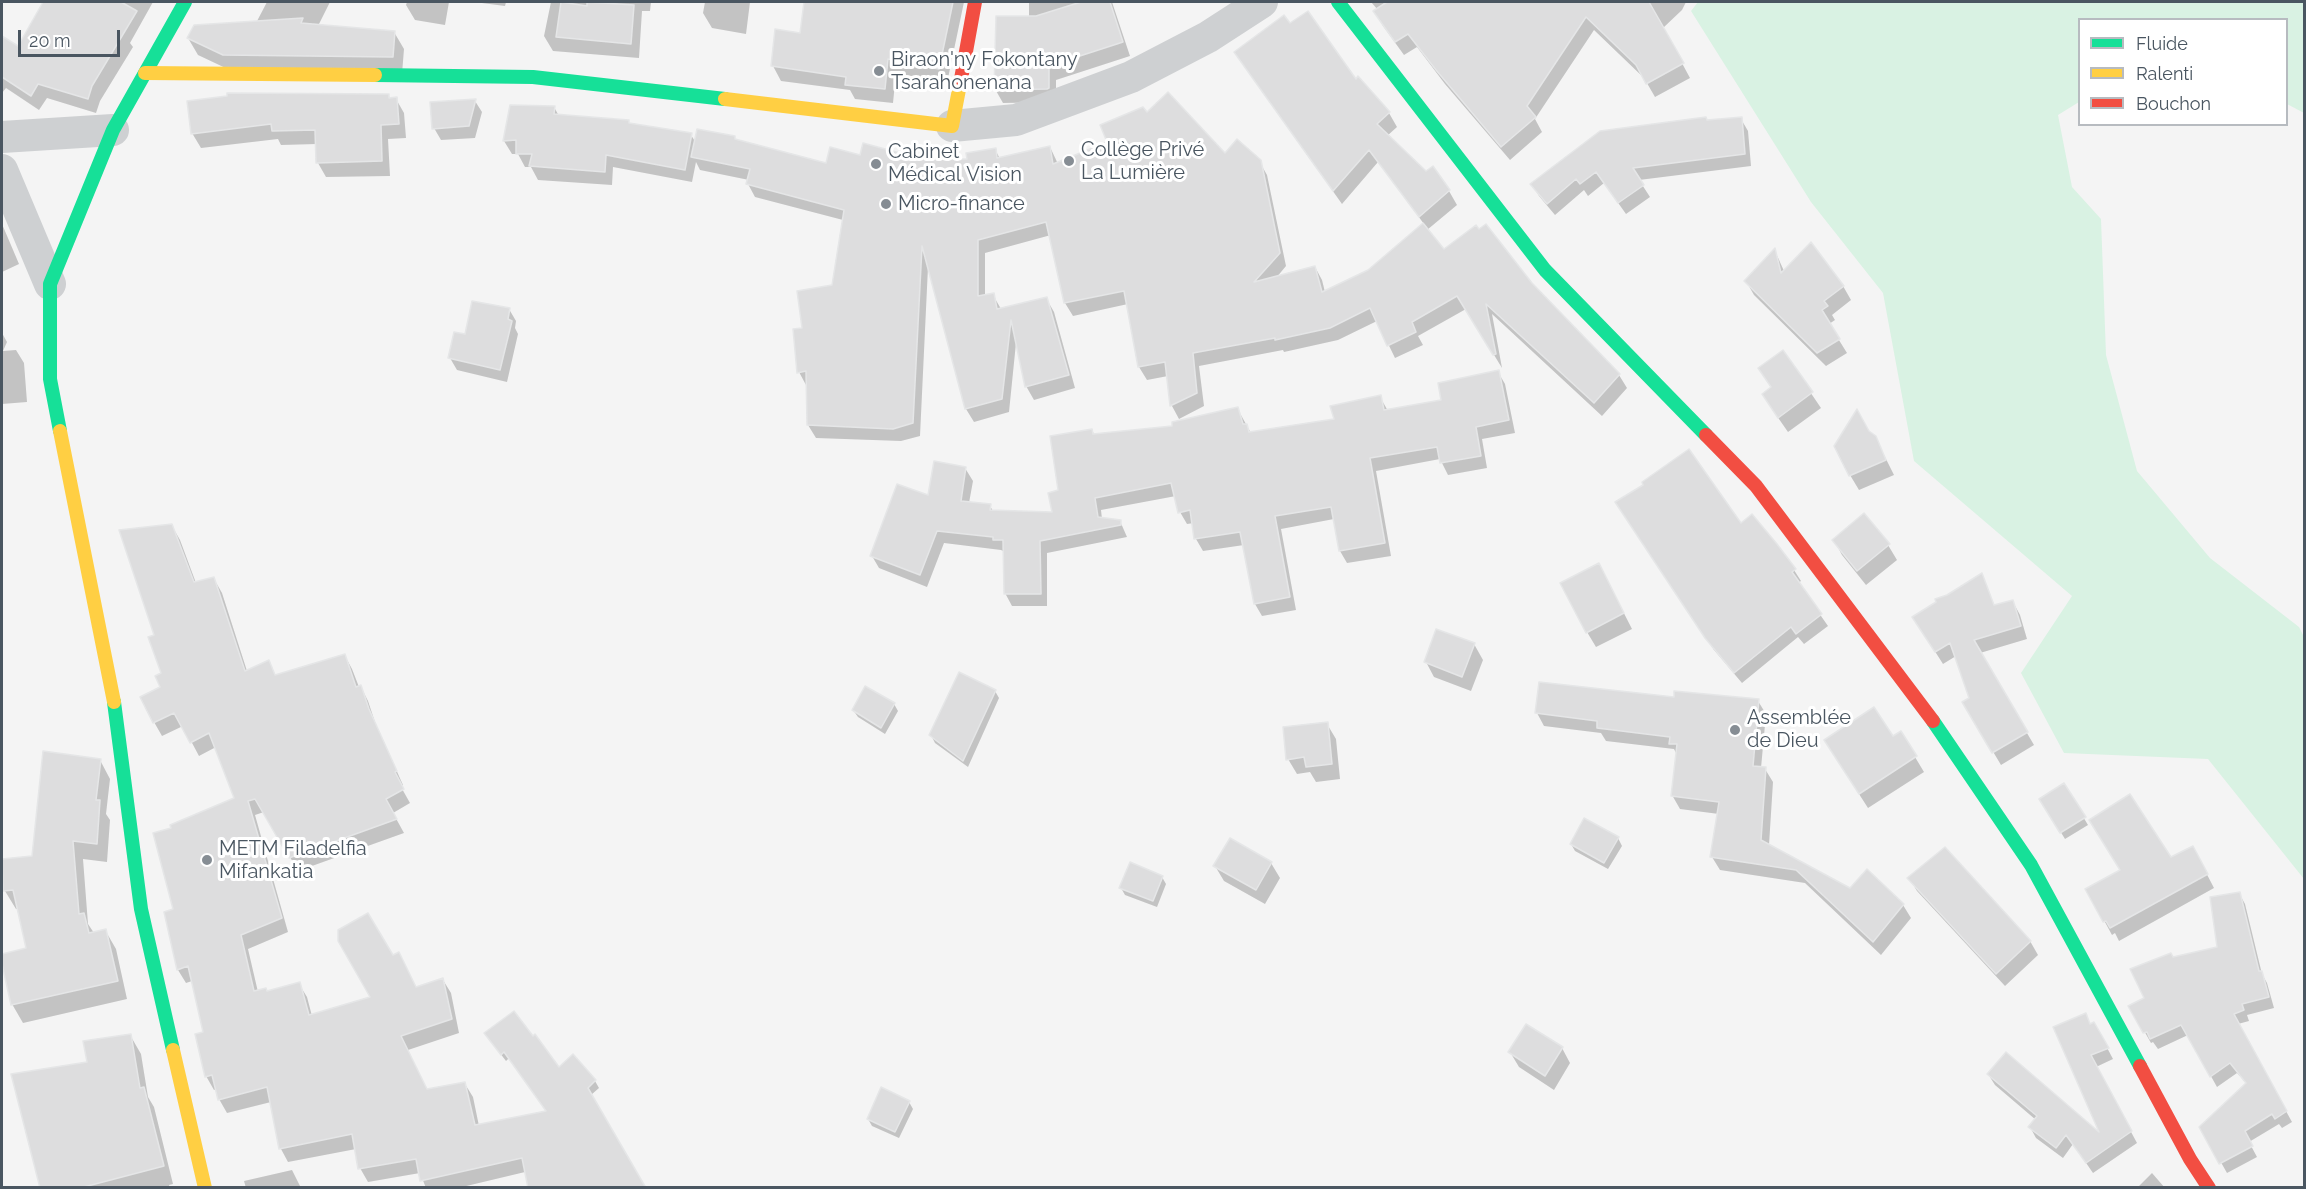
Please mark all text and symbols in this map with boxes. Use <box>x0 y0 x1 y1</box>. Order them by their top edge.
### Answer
scale bar <box>21 18 123 56</box>
legend <box>2078 18 2288 126</box>
text: 20 m <box>29 30 71 51</box>
text: Fluide <box>2136 33 2188 54</box>
place label: Biraon'ny Fokontany Tsarahonenana <box>891 48 1078 95</box>
text: Ralenti <box>2136 63 2193 84</box>
marker: Biraon'ny Fokontany Tsarahonenana <box>872 64 886 78</box>
text: Bouchon <box>2136 93 2211 114</box>
place label: Collège Privé La Lumière <box>1081 138 1204 185</box>
place label: Cabinet Médical Vision <box>888 140 1022 187</box>
marker: Collège Privé La Lumière <box>1062 154 1076 168</box>
marker: Cabinet Médical Vision <box>869 157 883 171</box>
place label: Micro-finance <box>898 192 1025 216</box>
marker: Micro-finance <box>879 197 893 211</box>
place label: Assemblée de Dieu <box>1747 706 1851 753</box>
marker: Assemblée de Dieu <box>1728 723 1742 737</box>
place label: METM Filadelfia Mifankatia <box>219 837 367 884</box>
marker: METM Filadelfia Mifankatia <box>200 853 214 867</box>

